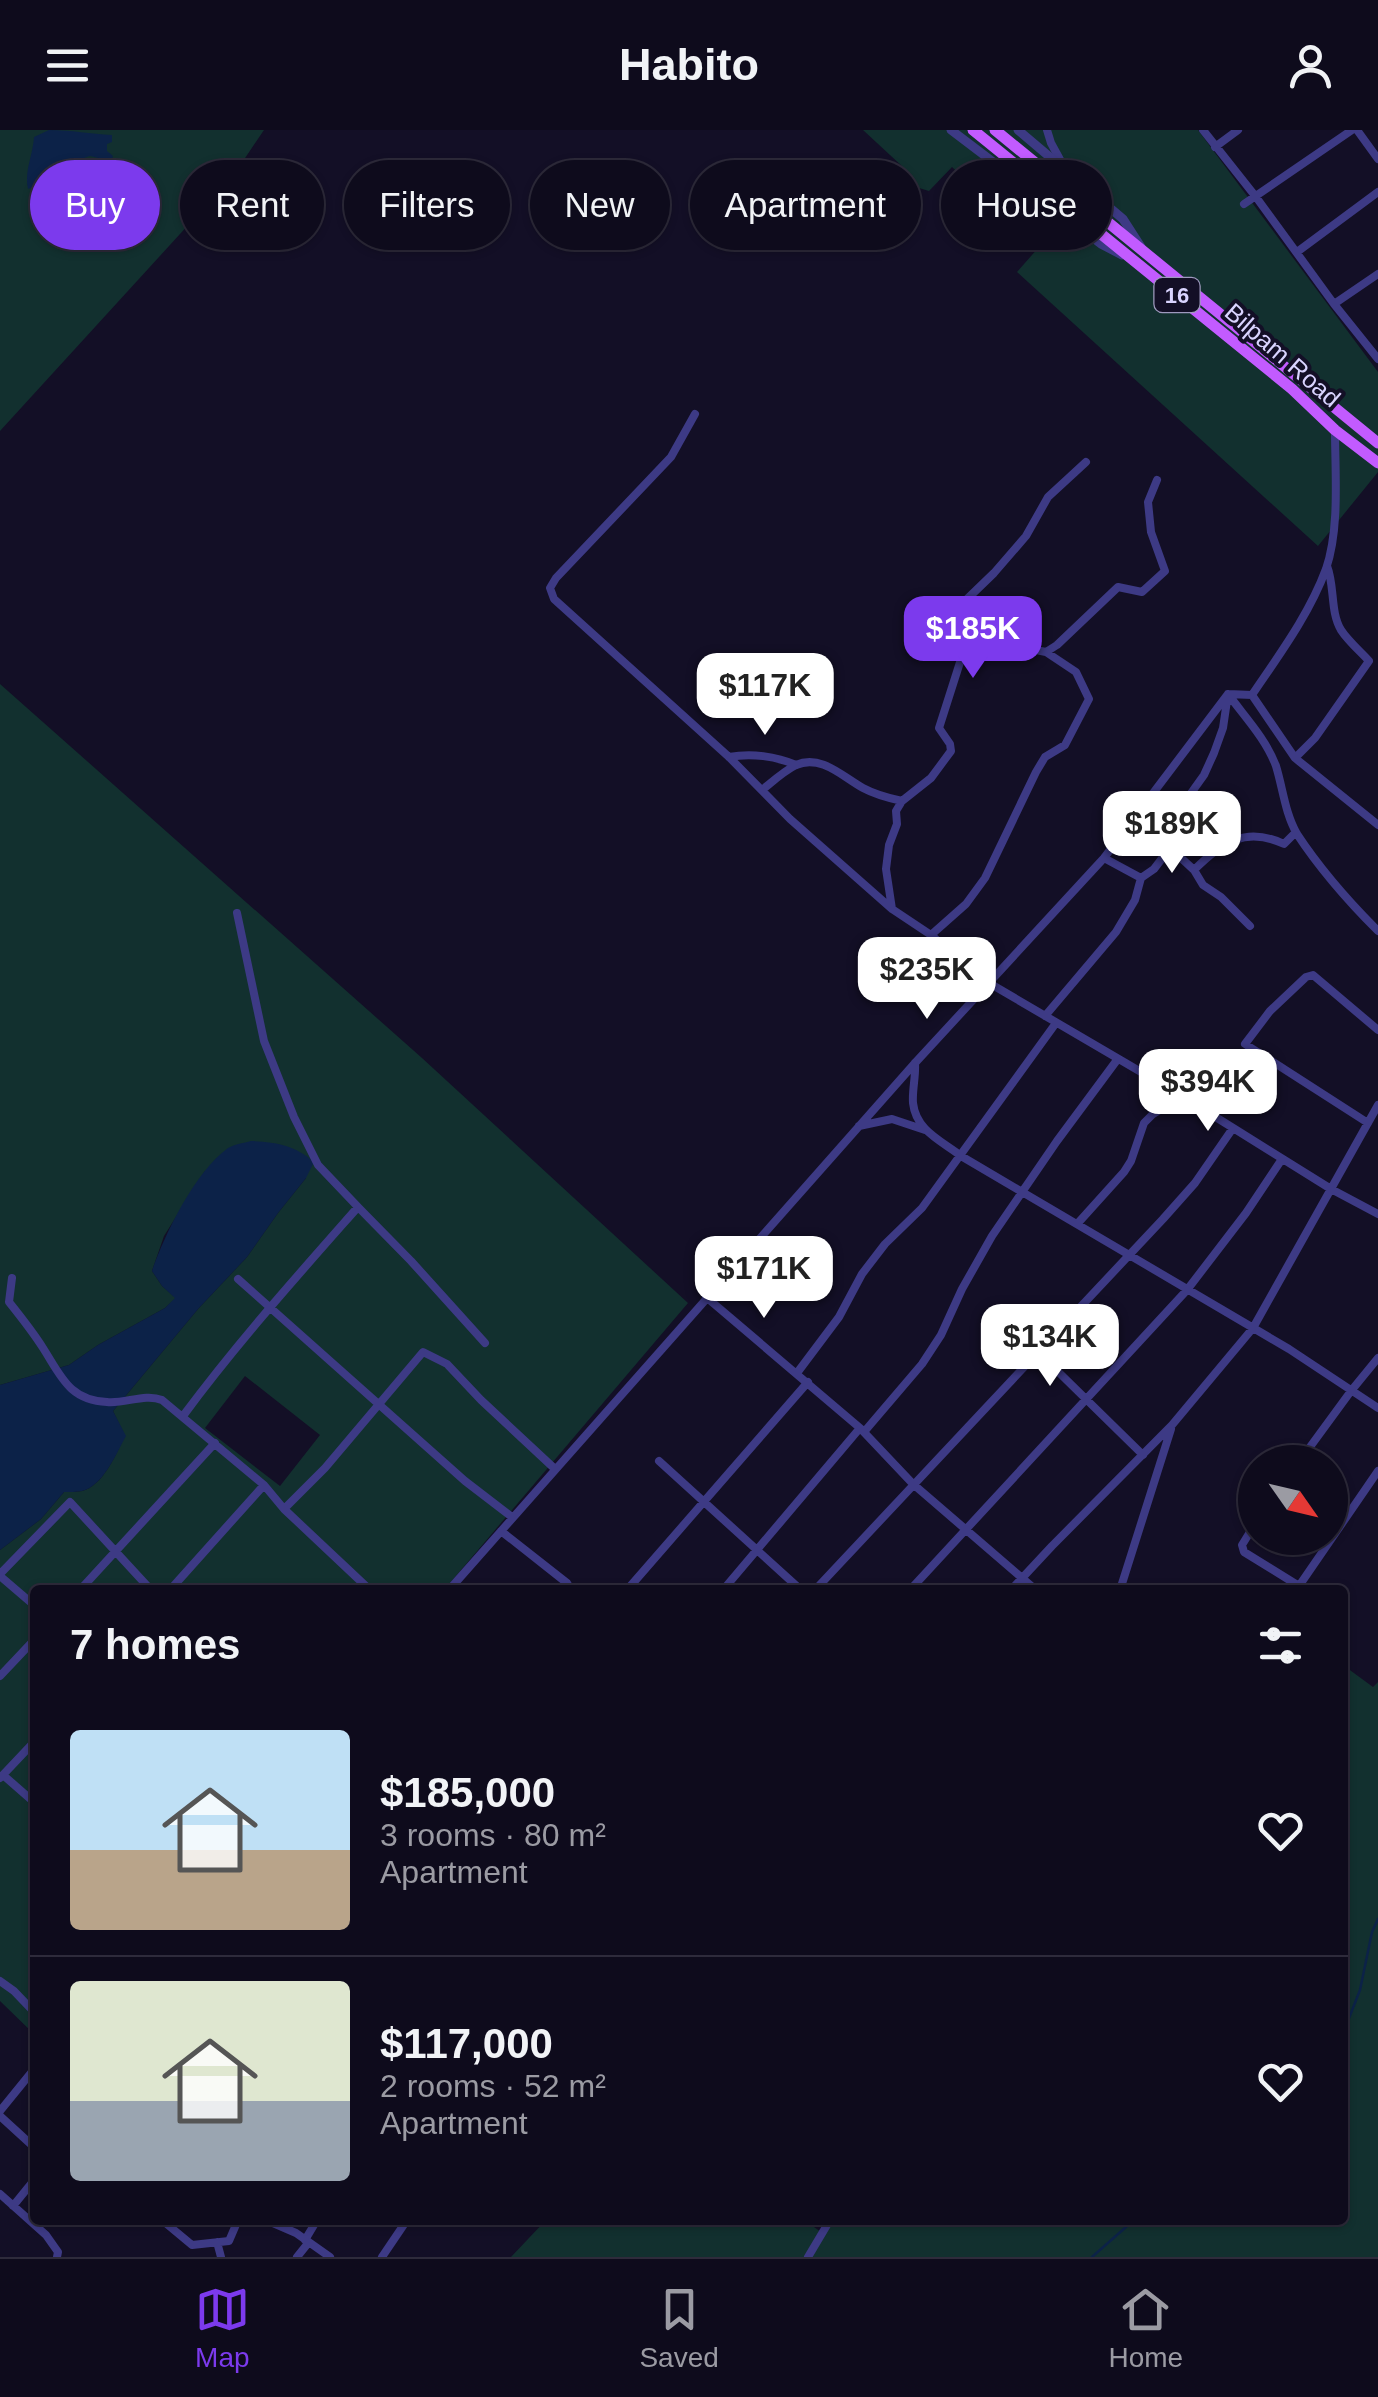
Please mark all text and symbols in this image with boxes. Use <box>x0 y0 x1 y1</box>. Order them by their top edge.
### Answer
icon: menu <box>40 38 95 93</box>
icon: person <box>1283 38 1338 93</box>
text: Habito <box>619 39 759 90</box>
chip: Buy <box>30 160 160 250</box>
chip: Rent <box>180 160 324 250</box>
chip: Filters <box>344 160 510 250</box>
chip: New <box>530 160 670 250</box>
chip: Apartment <box>690 160 921 250</box>
chip: House <box>941 160 1112 250</box>
road number: 16 <box>1154 278 1200 312</box>
street label: Bilpam Road <box>1220 297 1346 413</box>
pin: $185K <box>903 596 1043 681</box>
text: $185K <box>926 610 1020 646</box>
pin: $117K <box>695 653 835 738</box>
text: $117K <box>719 667 811 703</box>
pin: $189K <box>1102 791 1242 876</box>
text: $189K <box>1125 805 1219 841</box>
pin: $235K <box>857 937 997 1022</box>
text: $235K <box>880 951 974 987</box>
pin: $394K <box>1138 1049 1278 1134</box>
text: $394K <box>1161 1063 1255 1099</box>
pin: $171K <box>694 1236 834 1321</box>
text: $171K <box>717 1250 811 1286</box>
pin: $134K <box>980 1304 1120 1389</box>
text: $134K <box>1003 1318 1097 1354</box>
north arrow <box>1238 1445 1348 1555</box>
map controls <box>1238 1445 1348 1555</box>
icon: filters <box>1253 1618 1308 1673</box>
text: 7 homes <box>70 1621 240 1668</box>
text: $185,000 <box>380 1769 555 1816</box>
icon: home <box>150 1770 270 1890</box>
icon: heart <box>1253 1803 1308 1858</box>
text: 3 rooms · 80 m² <box>380 1817 606 1853</box>
text: Apartment <box>380 1854 528 1890</box>
text: $117,000 <box>380 2020 553 2067</box>
icon: home <box>150 2021 270 2141</box>
icon: heart <box>1253 2054 1308 2109</box>
text: 2 rooms · 52 m² <box>380 2068 606 2104</box>
text: Apartment <box>380 2105 528 2141</box>
tab: Map <box>195 2282 250 2374</box>
tab: Saved <box>639 2282 719 2374</box>
tab: Home <box>1108 2282 1183 2374</box>

